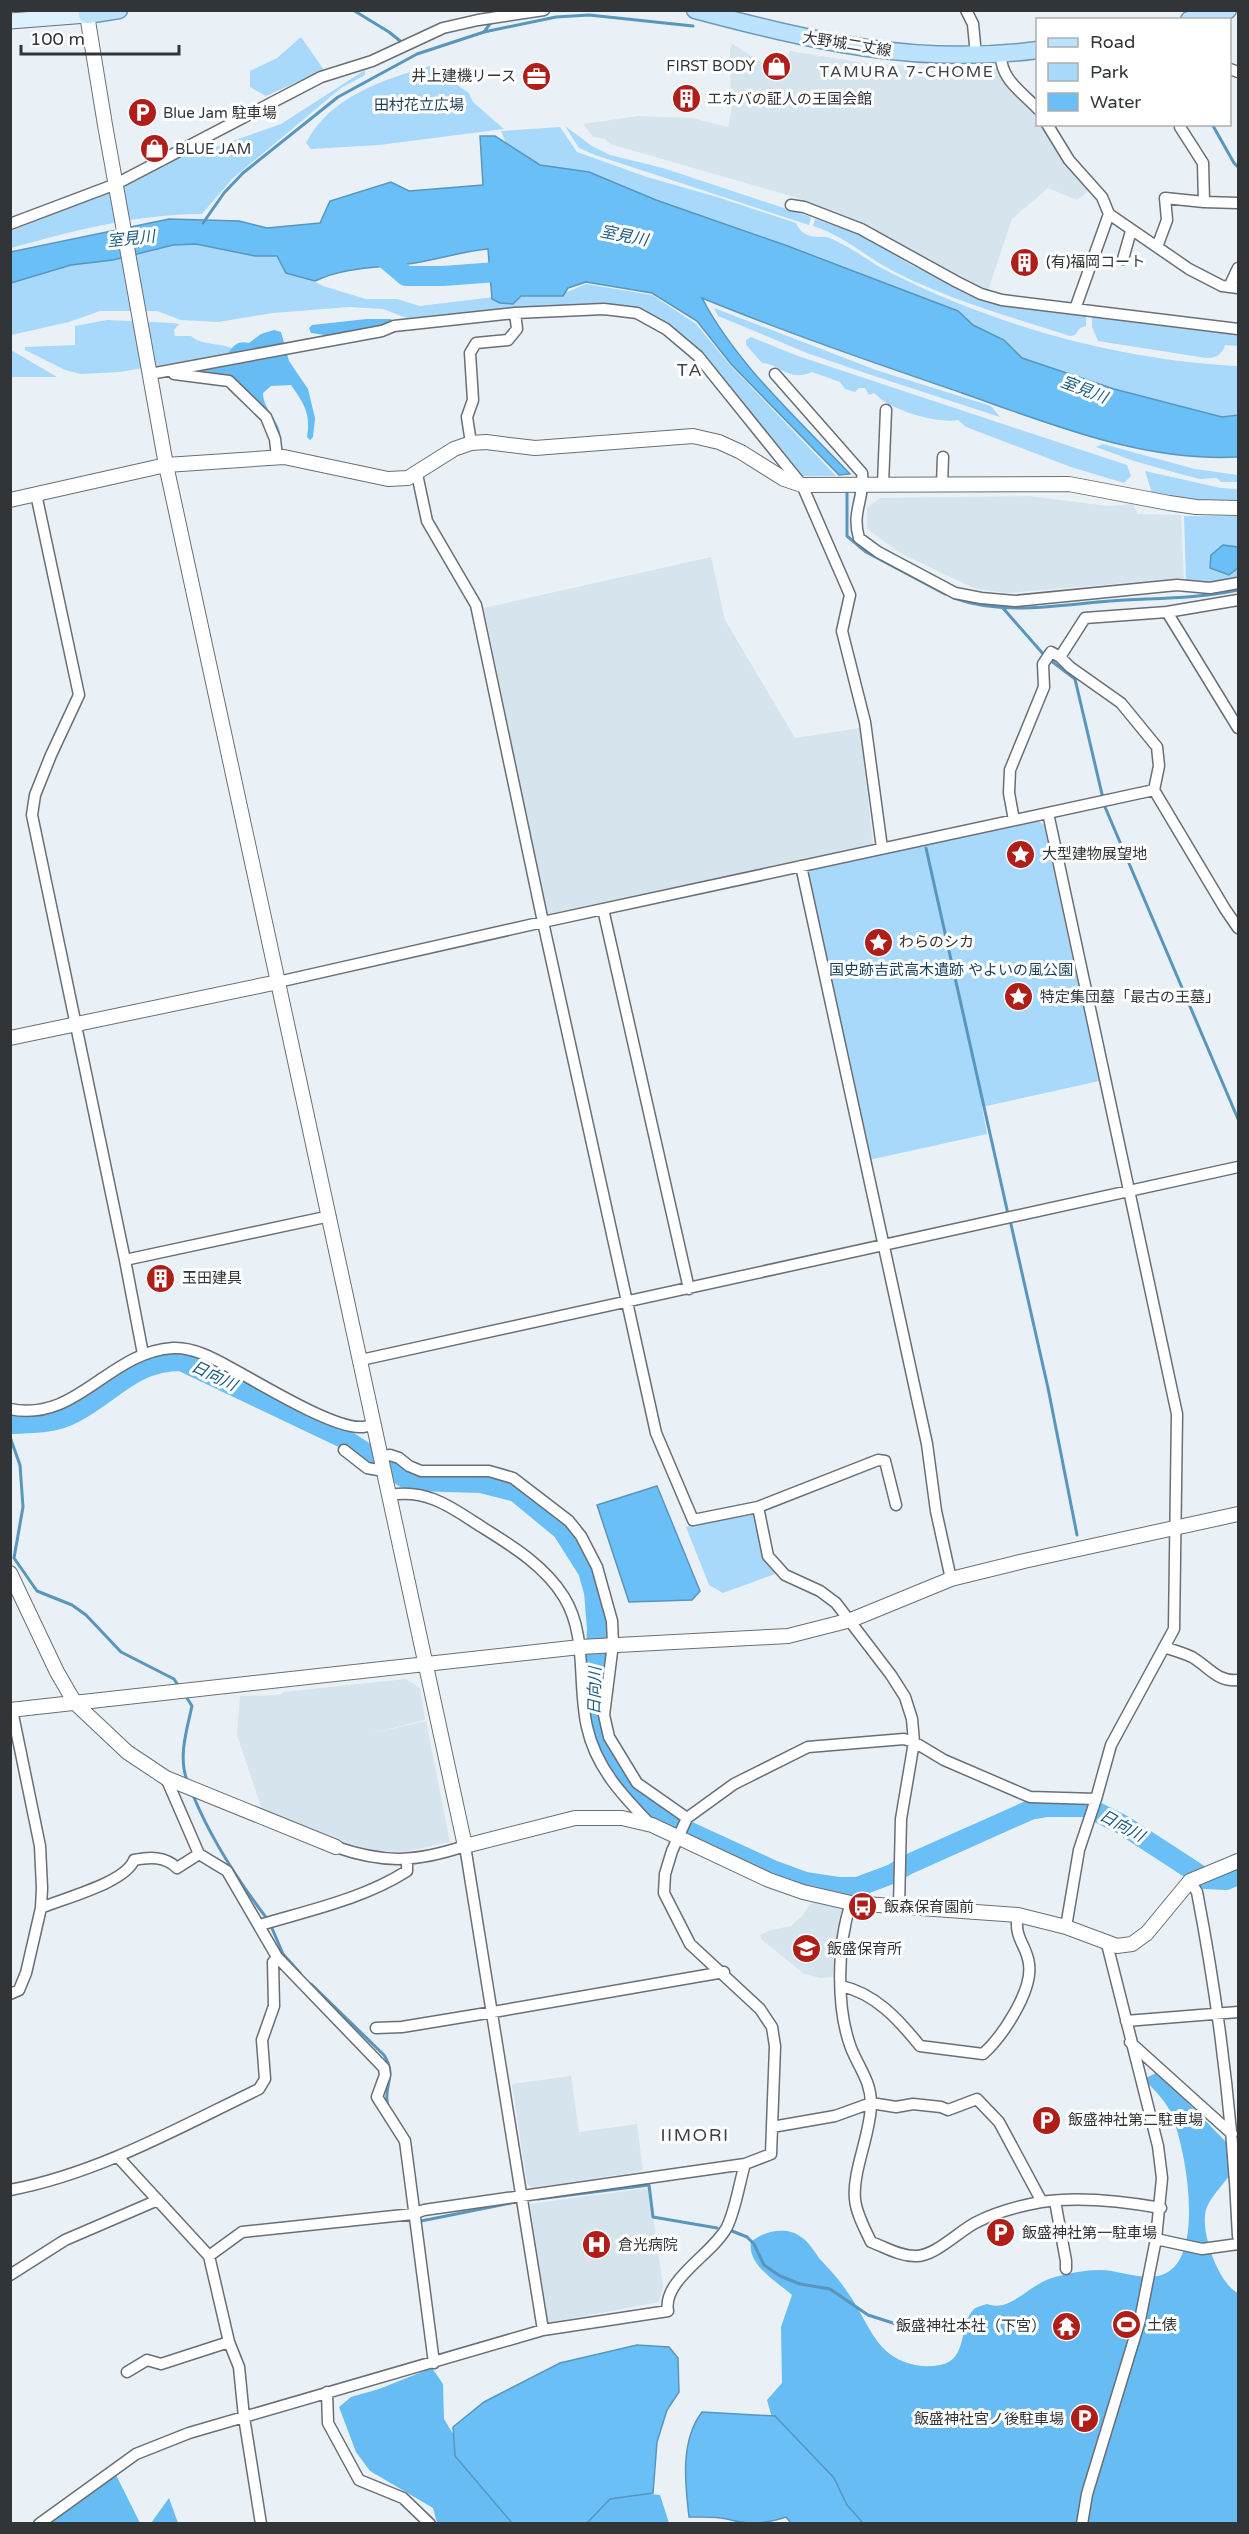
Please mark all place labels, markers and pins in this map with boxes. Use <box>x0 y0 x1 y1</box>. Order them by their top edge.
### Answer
shop icon: FIRST BODY <box>760 50 792 82</box>
place label: FIRST BODY <box>666 57 755 75</box>
office icon: 井上建機リース <box>521 60 553 92</box>
place label: 井上建機リース <box>412 67 516 85</box>
building icon: エホバの証人の王国会館 <box>670 83 702 115</box>
place label: エホバの証人の王国会館 <box>707 90 872 108</box>
parking icon: Blue Jam 駐車場 <box>126 97 158 129</box>
place label: Blue Jam 駐車場 <box>163 104 277 122</box>
shop icon: BLUE JAM <box>138 133 170 165</box>
place label: BLUE JAM <box>175 140 251 158</box>
building icon: (有)福岡コート <box>1009 246 1041 278</box>
place label: (有)福岡コート <box>1046 253 1145 271</box>
place icon: 大型建物展望地 <box>1005 838 1037 870</box>
place label: 大型建物展望地 <box>1042 845 1147 863</box>
place icon: わらのシカ <box>862 926 894 958</box>
place label: わらのシカ <box>899 933 974 951</box>
place icon: 特定集団墓「最古の王墓」 <box>1003 981 1035 1013</box>
place label: 特定集団墓「最古の王墓」 <box>1040 988 1220 1006</box>
building icon: 玉田建具 <box>145 1262 177 1294</box>
place label: 玉田建具 <box>182 1269 242 1287</box>
bus stop icon: 飯森保育園前 <box>847 1891 879 1923</box>
place label: 飯森保育園前 <box>884 1898 974 1916</box>
school or university icon: 飯盛保育所 <box>790 1933 822 1965</box>
place label: 飯盛保育所 <box>827 1940 902 1958</box>
parking icon: 飯盛神社第二駐車場 <box>1031 2104 1063 2136</box>
place label: 飯盛神社第二駐車場 <box>1068 2111 1203 2129</box>
parking icon: 飯盛神社第一駐車場 <box>985 2217 1017 2249</box>
place label: 飯盛神社第一駐車場 <box>1022 2224 1157 2242</box>
hospital icon: 倉光病院 <box>581 2229 613 2261</box>
place label: 倉光病院 <box>618 2236 678 2254</box>
sports icon: 土俵 <box>1110 2309 1142 2341</box>
temple icon: 飯盛神社本社（下宮） <box>1051 2310 1083 2342</box>
place label: 土俵 <box>1147 2316 1177 2334</box>
place label: 飯盛神社本社（下宮） <box>896 2317 1046 2335</box>
parking icon: 飯盛神社宮ノ後駐車場 <box>1069 2403 1101 2435</box>
place label: 飯盛神社宮ノ後駐車場 <box>914 2410 1064 2428</box>

